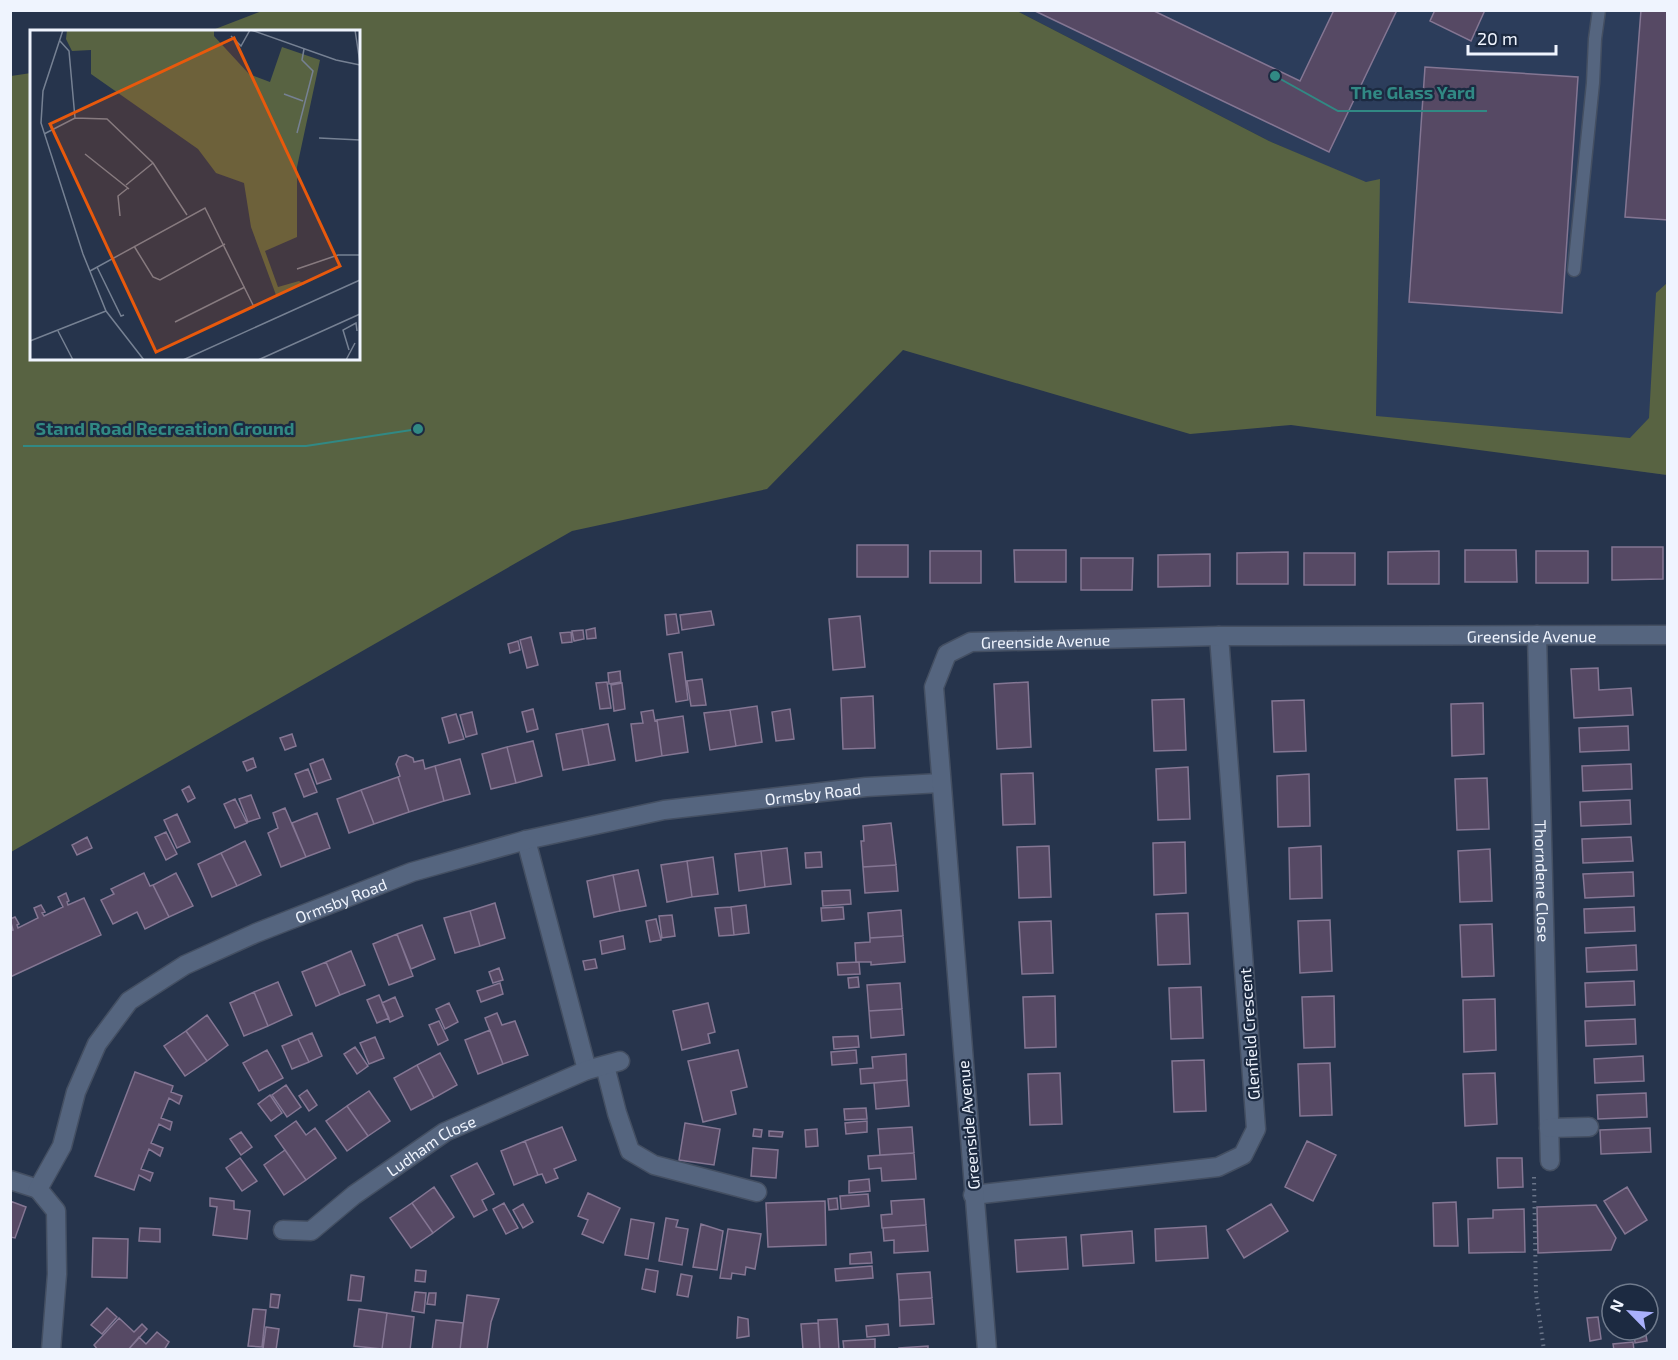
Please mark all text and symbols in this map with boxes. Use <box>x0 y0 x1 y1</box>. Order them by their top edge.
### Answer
scale bar <box>1468 18 1556 56</box>
text: 20 m <box>1477 27 1518 49</box>
inset map <box>30 30 360 360</box>
callout: The Glass Yard <box>1338 75 1487 111</box>
text: The Glass Yard <box>1351 81 1475 103</box>
callout: Stand Road Recreation Ground <box>23 410 306 446</box>
text: Stand Road Recreation Ground <box>35 417 295 439</box>
street label: Greenside Avenue <box>1467 626 1596 645</box>
street label: Greenside Avenue <box>981 629 1111 651</box>
street label: Ormsby Road <box>764 778 862 808</box>
street label: Thorndene Close <box>1532 820 1554 942</box>
street label: Ormsby Road <box>292 873 389 926</box>
street label: Glenfield Crescent <box>1235 967 1263 1101</box>
street label: Greenside Avenue <box>953 1060 983 1190</box>
street label: Ludham Close <box>382 1110 478 1180</box>
north arrow <box>1600 1282 1660 1342</box>
text: N <box>1605 1296 1627 1315</box>

